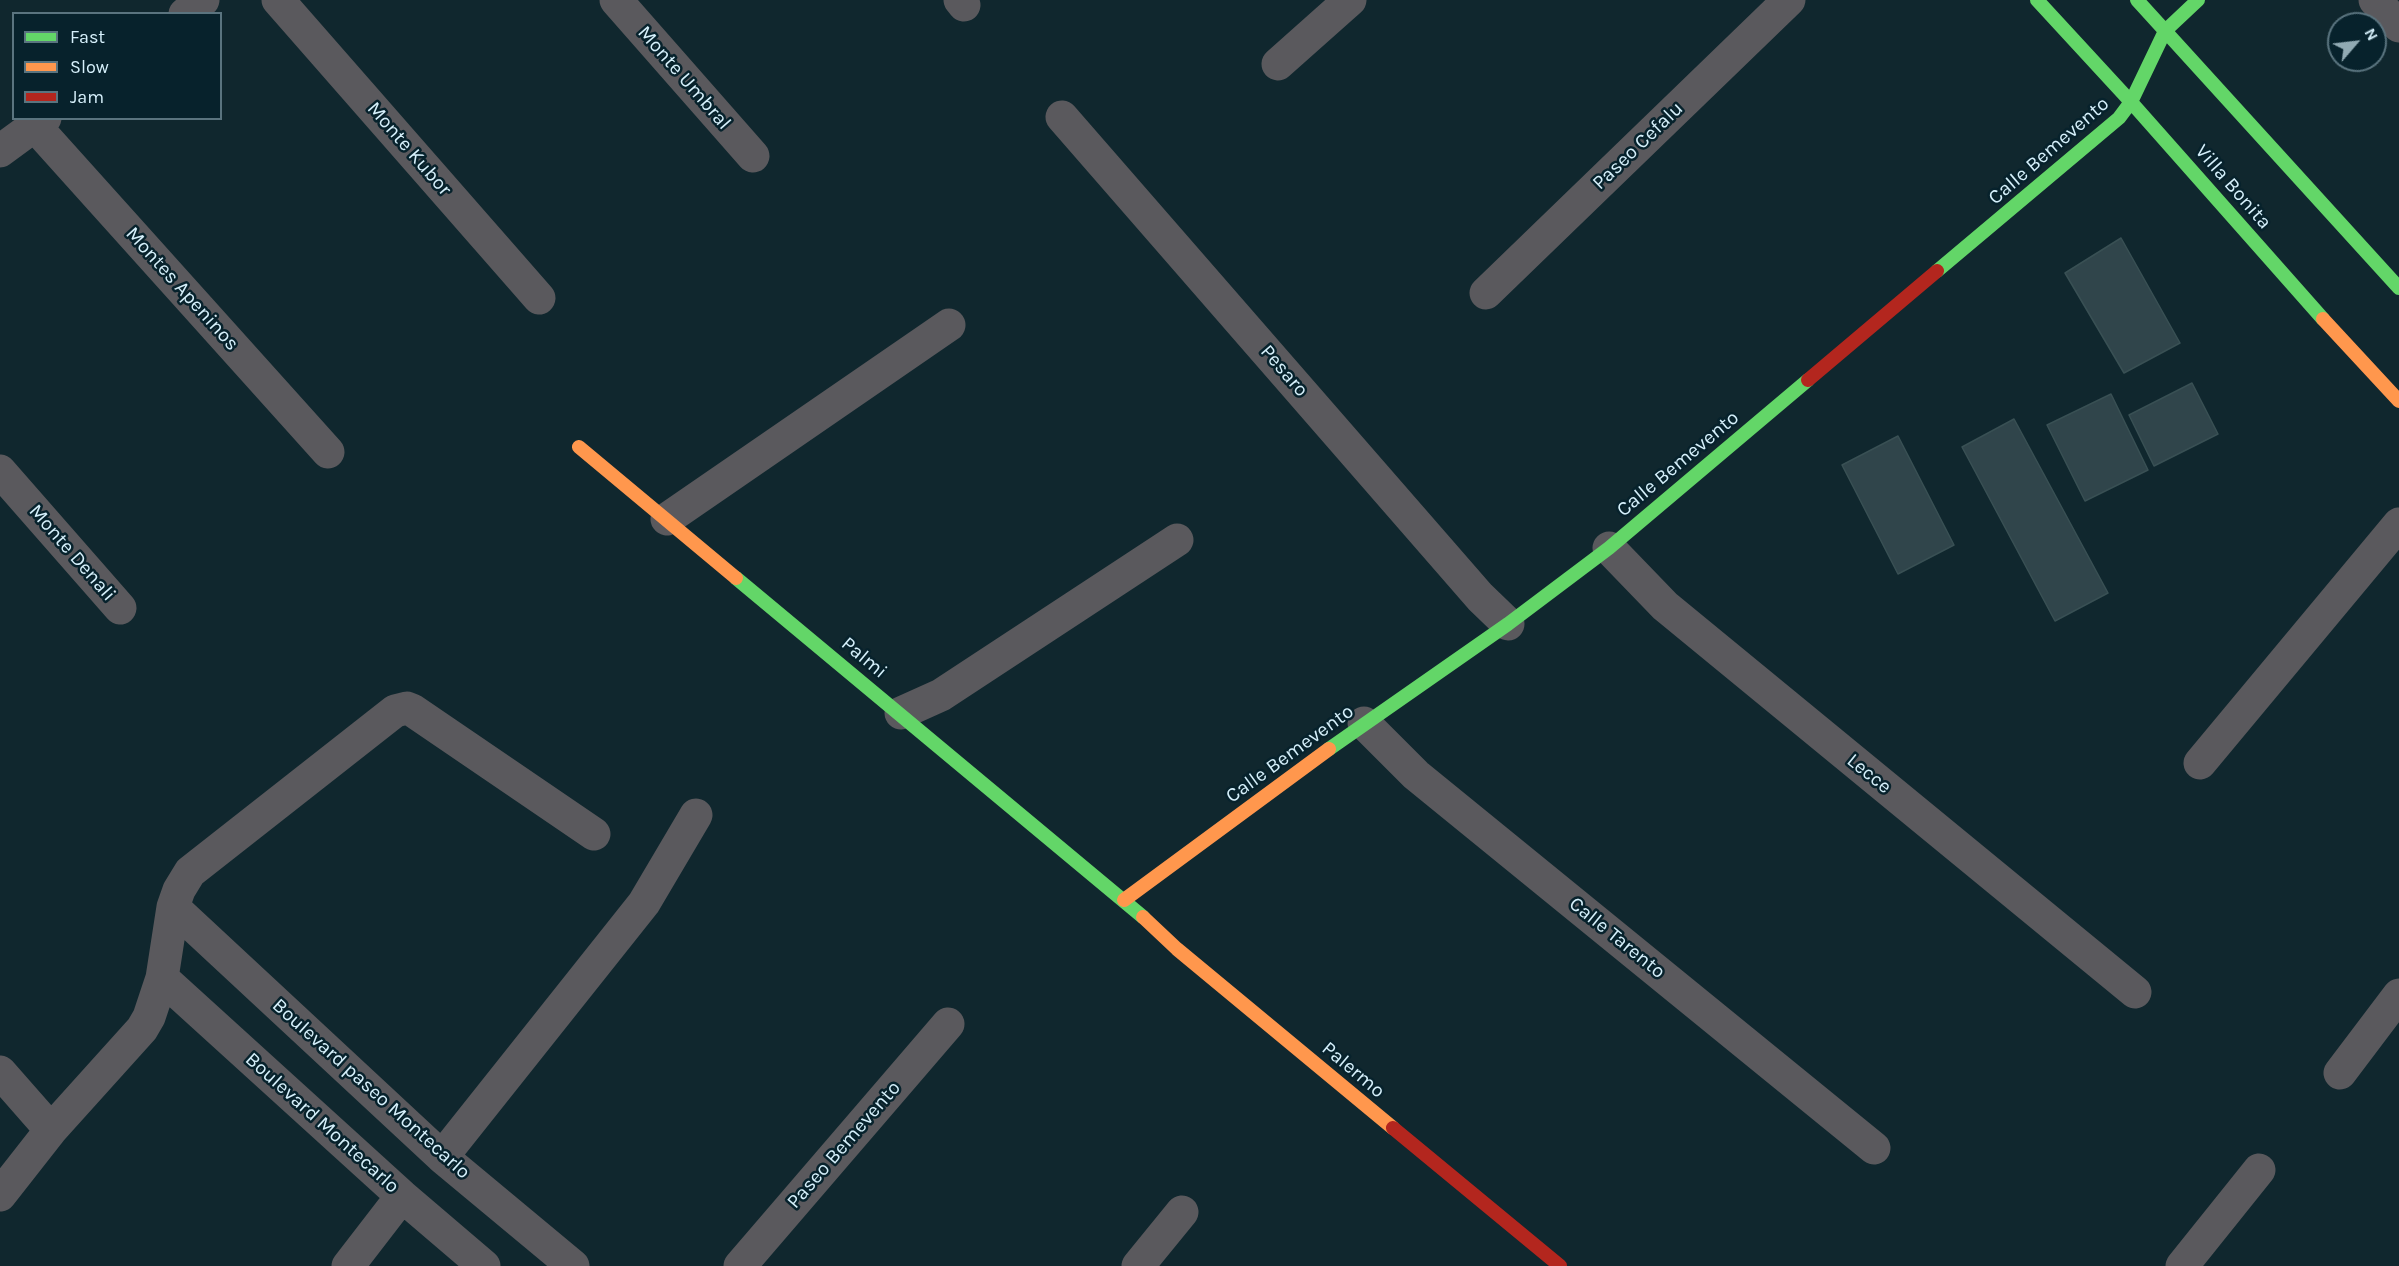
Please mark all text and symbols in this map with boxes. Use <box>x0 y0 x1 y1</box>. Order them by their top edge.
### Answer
legend <box>12 12 222 120</box>
north arrow <box>2327 12 2387 72</box>
street label: Monte Umbral <box>632 21 736 135</box>
text: N <box>2360 25 2383 44</box>
text: Fast <box>70 26 105 48</box>
text: Slow <box>70 56 109 78</box>
text: Jam <box>70 86 104 108</box>
street label: Calle Bemevento <box>1984 92 2114 210</box>
street label: Monte Kubor <box>362 97 456 201</box>
street label: Paseo Cefalu <box>1588 97 1688 195</box>
street label: Villa Bonita <box>2190 140 2276 234</box>
street label: Montes Apeninos <box>120 222 244 356</box>
street label: Pesaro <box>1255 340 1313 402</box>
street label: Calle Bemevento <box>1612 406 1744 522</box>
street label: Monte Denali <box>23 500 121 606</box>
street label: Palmi <box>836 632 892 684</box>
street label: Calle Bemevento <box>1221 700 1359 808</box>
street label: Lecce <box>1842 749 1896 799</box>
street label: Calle Tarento <box>1564 892 1670 984</box>
street label: Boulevard paseo Montecarlo <box>267 994 475 1184</box>
street label: Palermo <box>1317 1037 1389 1103</box>
street label: Boulevard Montecarlo <box>240 1047 404 1199</box>
street label: Paseo Bemevento <box>782 1076 906 1214</box>

